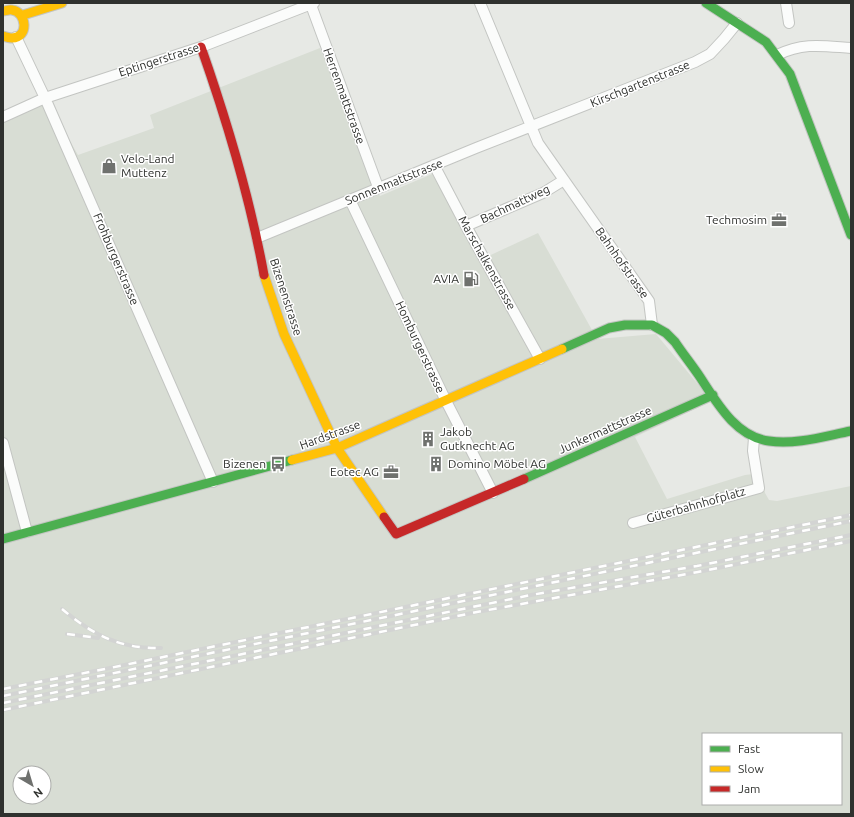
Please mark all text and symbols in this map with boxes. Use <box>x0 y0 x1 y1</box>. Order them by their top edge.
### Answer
street label: Eptingerstrasse <box>117 40 201 79</box>
street label: Herrenmattstrasse <box>321 46 368 146</box>
street label: Kirschgartenstrasse <box>588 58 691 109</box>
place label: Velo-Land Muttenz <box>121 152 175 179</box>
street label: Sonnenmattstrasse <box>343 156 445 207</box>
shop icon: Velo-Land Muttenz <box>100 157 118 175</box>
street label: Bachmattweg <box>478 182 552 225</box>
street label: Frohburgerstrasse <box>91 211 142 307</box>
office icon: Techmosim <box>770 211 788 229</box>
place label: Techmosim <box>706 213 767 226</box>
street label: Marschalkenstrasse <box>456 214 519 312</box>
street label: Bahnhofstrasse <box>593 225 652 301</box>
street label: Bizenenstrasse <box>268 257 305 337</box>
fuel station icon: AVIA <box>462 270 480 288</box>
place label: AVIA <box>433 272 459 285</box>
street label: Homburgerstrasse <box>393 299 447 395</box>
street label: Junkermattstrasse <box>556 403 653 456</box>
street label: Hardstrasse <box>298 418 362 452</box>
place label: Jakob Gutknecht AG <box>440 425 515 452</box>
building icon: Jakob Gutknecht AG <box>419 430 437 448</box>
bus stop icon: Bizenen <box>269 455 287 473</box>
building icon: Domino Möbel AG <box>427 455 445 473</box>
place label: Bizenen <box>223 457 266 470</box>
place label: Domino Möbel AG <box>448 457 546 470</box>
office icon: Eotec AG <box>382 463 400 481</box>
place label: Eotec AG <box>330 465 379 478</box>
street label: Güterbahnhofplatz <box>645 484 747 525</box>
legend <box>702 733 842 805</box>
text: Fast <box>738 742 760 755</box>
text: Slow <box>738 762 764 775</box>
north arrow <box>12 765 52 805</box>
text: Jam <box>738 782 760 795</box>
text: N <box>31 786 45 800</box>

